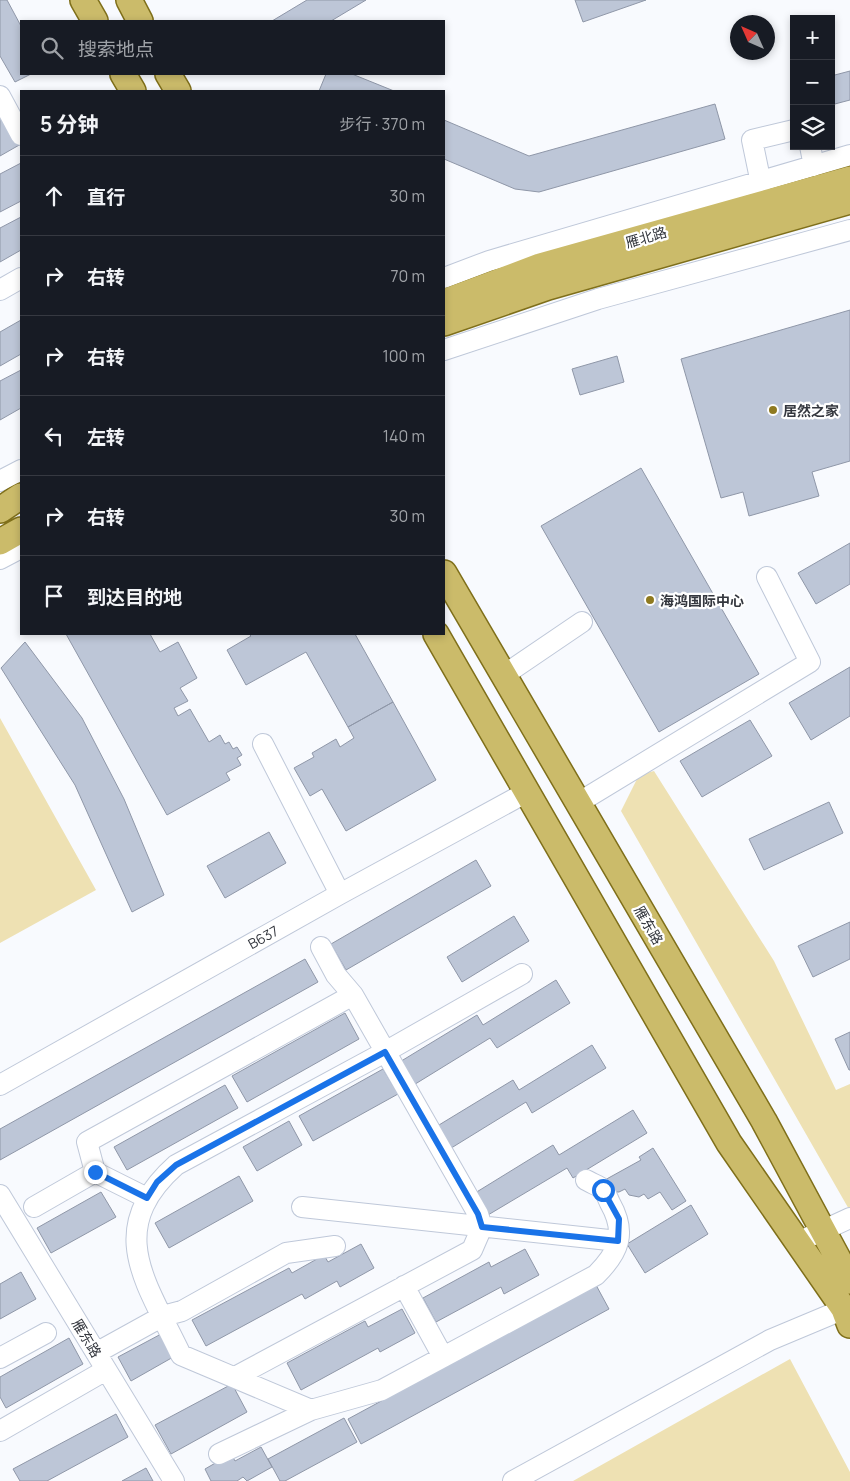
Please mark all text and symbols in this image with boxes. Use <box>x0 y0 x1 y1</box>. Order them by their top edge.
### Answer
north arrow <box>730 15 775 60</box>
map controls <box>790 15 835 150</box>
button: + <box>790 15 835 60</box>
search box <box>20 20 445 75</box>
icon: search <box>38 34 66 62</box>
text: 搜索地点 <box>78 36 154 62</box>
button: − <box>790 60 835 105</box>
button: layers <box>790 105 835 150</box>
text: 5 分钟 <box>40 110 99 138</box>
text: 步行 · 370 m <box>340 113 425 135</box>
icon: ahead <box>40 182 68 210</box>
text: 直行 <box>87 184 125 210</box>
text: 30 m <box>390 185 425 207</box>
street label: 雁北路 <box>623 222 669 252</box>
icon: right <box>40 262 68 290</box>
text: 右转 <box>87 264 125 290</box>
text: 70 m <box>390 265 425 287</box>
icon: right <box>40 342 68 370</box>
text: 右转 <box>87 344 125 370</box>
text: 100 m <box>382 345 425 367</box>
place label: 居然之家 <box>783 401 839 420</box>
marker: 居然之家 <box>767 404 779 416</box>
icon: left <box>40 422 68 450</box>
text: 左转 <box>87 424 125 450</box>
text: 140 m <box>383 425 425 447</box>
icon: right <box>40 502 68 530</box>
text: 右转 <box>87 504 125 530</box>
text: 30 m <box>390 505 425 527</box>
icon: arrive <box>40 582 68 610</box>
text: 到达目的地 <box>87 584 182 610</box>
place label: 海鸿国际中心 <box>660 591 744 610</box>
marker: 海鸿国际中心 <box>644 594 656 606</box>
street label: 雁东路 <box>630 902 668 948</box>
street label: B637 <box>244 921 282 953</box>
route end <box>84 1161 107 1184</box>
route start <box>592 1179 615 1202</box>
street label: 雁东路 <box>68 1315 106 1361</box>

